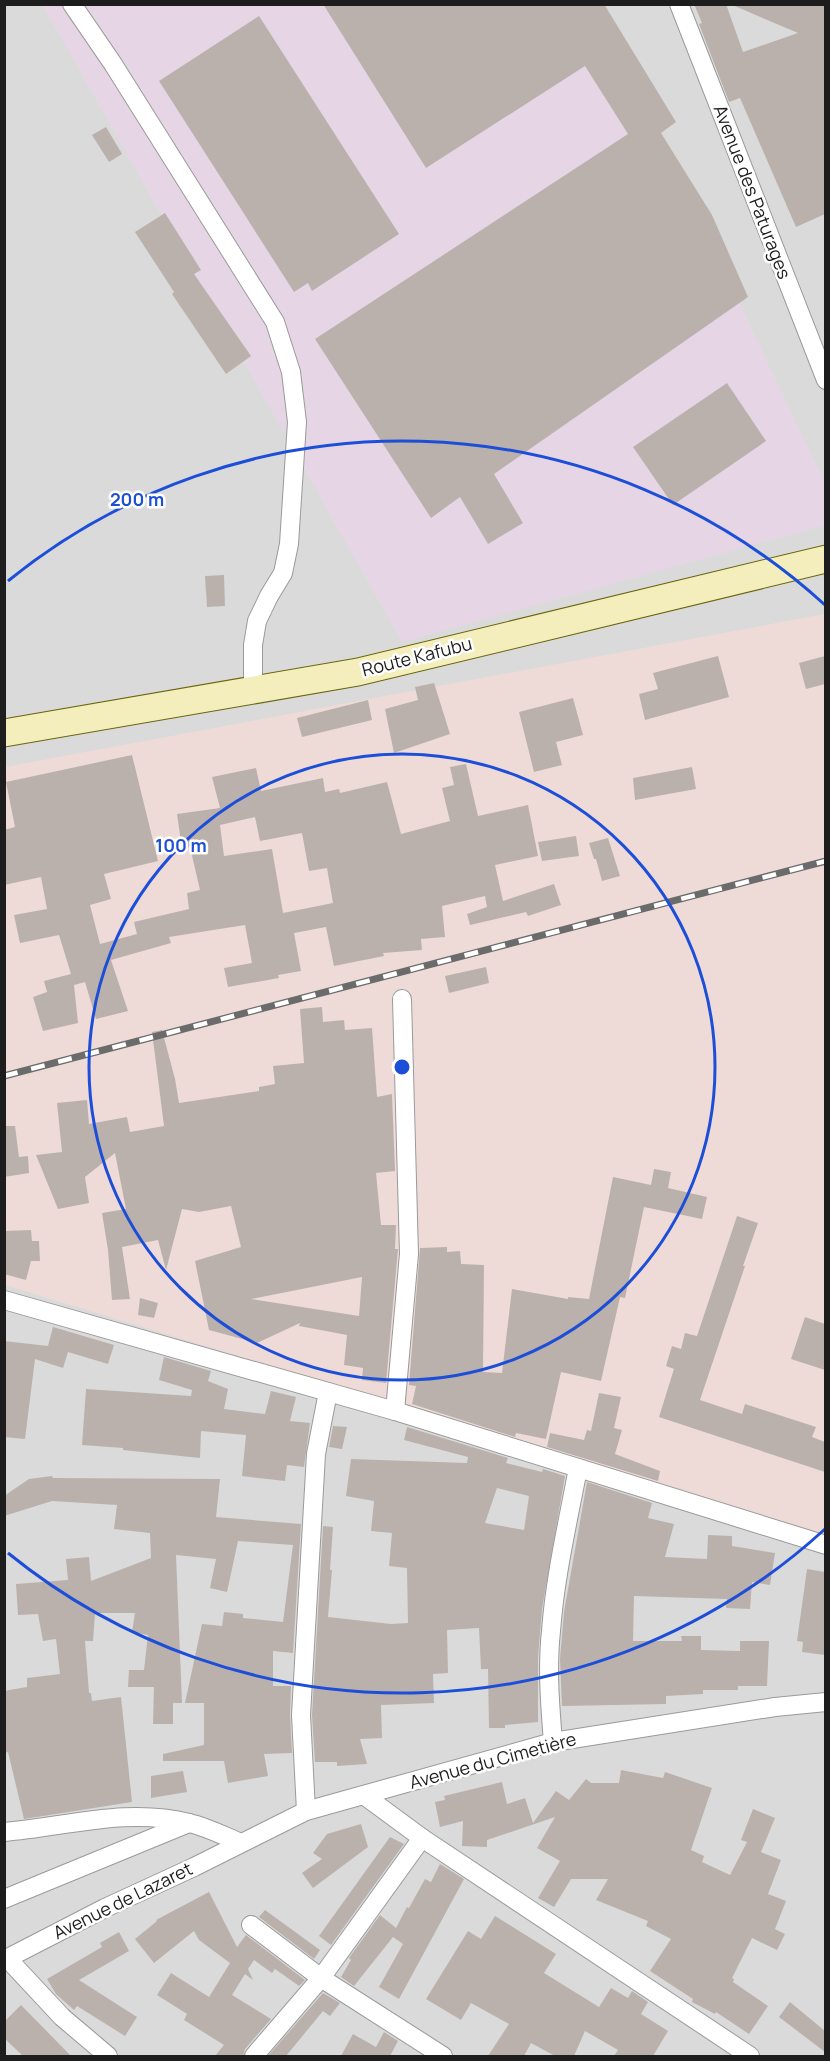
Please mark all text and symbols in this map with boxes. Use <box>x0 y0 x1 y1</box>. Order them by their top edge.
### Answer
street label: Avenue des Paturages <box>709 101 797 282</box>
text: 200 m <box>110 487 164 511</box>
street label: Route Kafubu <box>359 631 474 681</box>
text: 100 m <box>155 833 207 857</box>
centre of rings <box>392 1057 412 1077</box>
street label: Avenue du Cimetière <box>407 1726 579 1794</box>
street label: Avenue de Lazaret <box>49 1856 196 1944</box>

